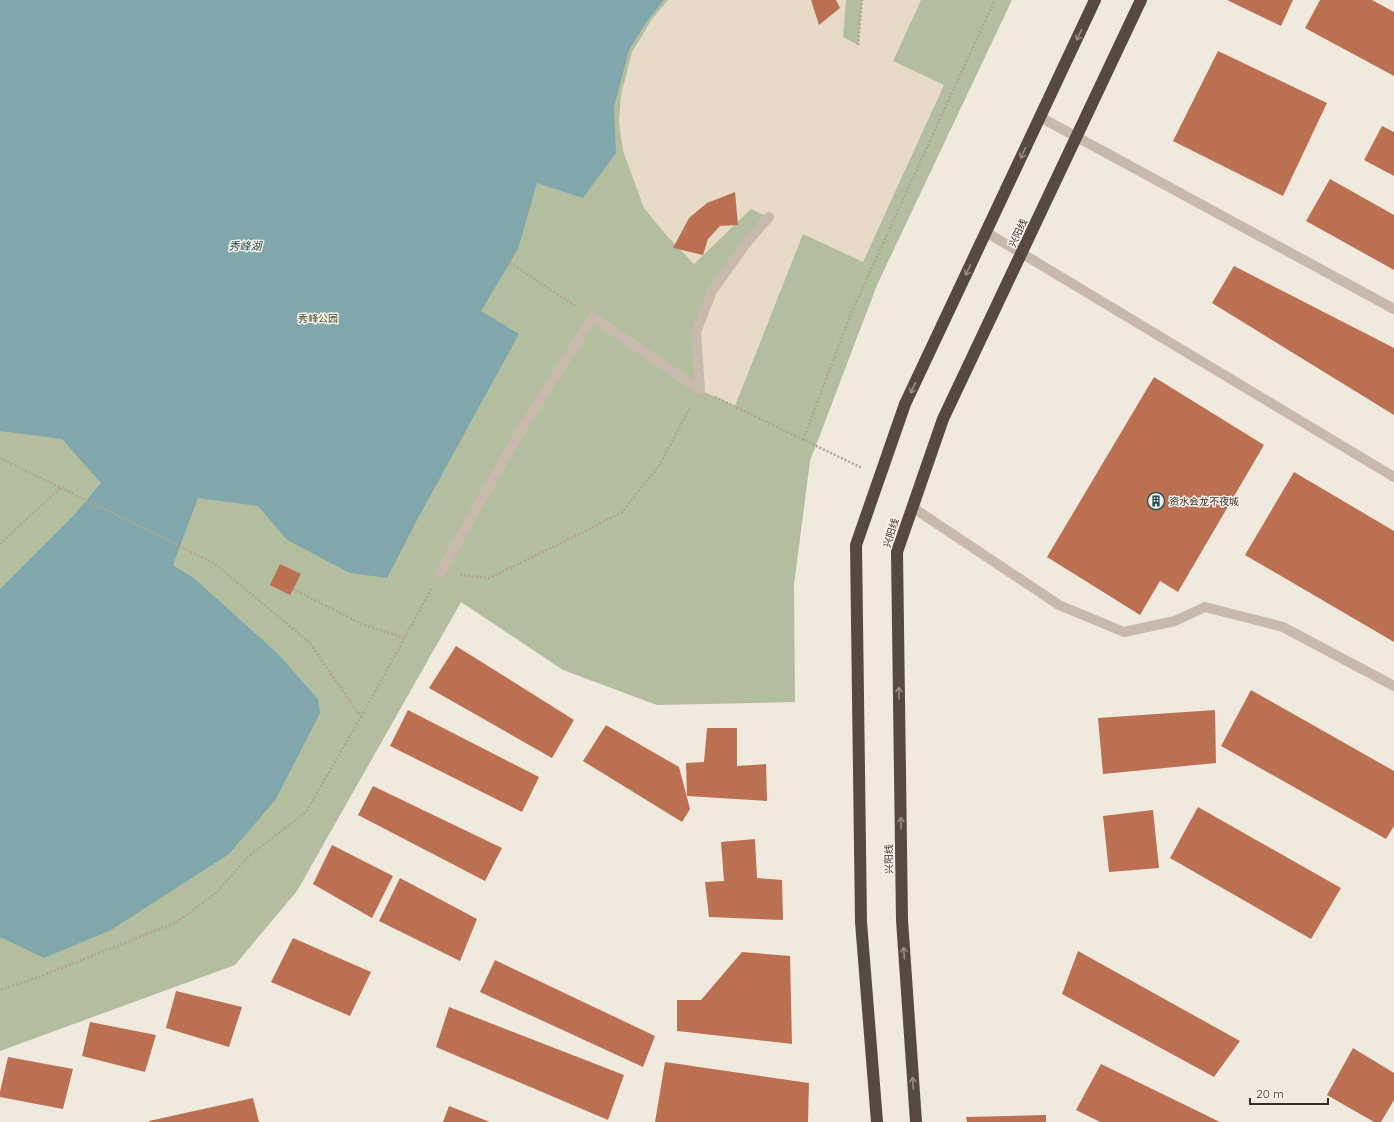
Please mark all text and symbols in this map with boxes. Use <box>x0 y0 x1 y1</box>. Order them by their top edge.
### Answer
one-way arrow <box>1075 29 1082 41</box>
one-way arrow <box>1019 146 1026 158</box>
street label: 兴阳线 <box>1006 217 1030 249</box>
water label: 秀峰湖 <box>229 239 263 253</box>
one-way arrow <box>964 264 971 276</box>
park label: 秀峰公园 <box>298 312 338 325</box>
one-way arrow <box>908 382 916 394</box>
building icon: 资水会龙不夜城 <box>1146 491 1166 511</box>
place label: 资水会龙不夜城 <box>1169 495 1239 508</box>
street label: 兴阳线 <box>880 517 902 549</box>
one-way arrow <box>895 687 903 700</box>
one-way arrow <box>897 817 904 830</box>
street label: 兴阳线 <box>882 844 896 874</box>
one-way arrow <box>901 947 908 960</box>
one-way arrow <box>910 1077 917 1090</box>
scale bar <box>1250 1080 1328 1106</box>
text: 20 m <box>1256 1086 1284 1101</box>

